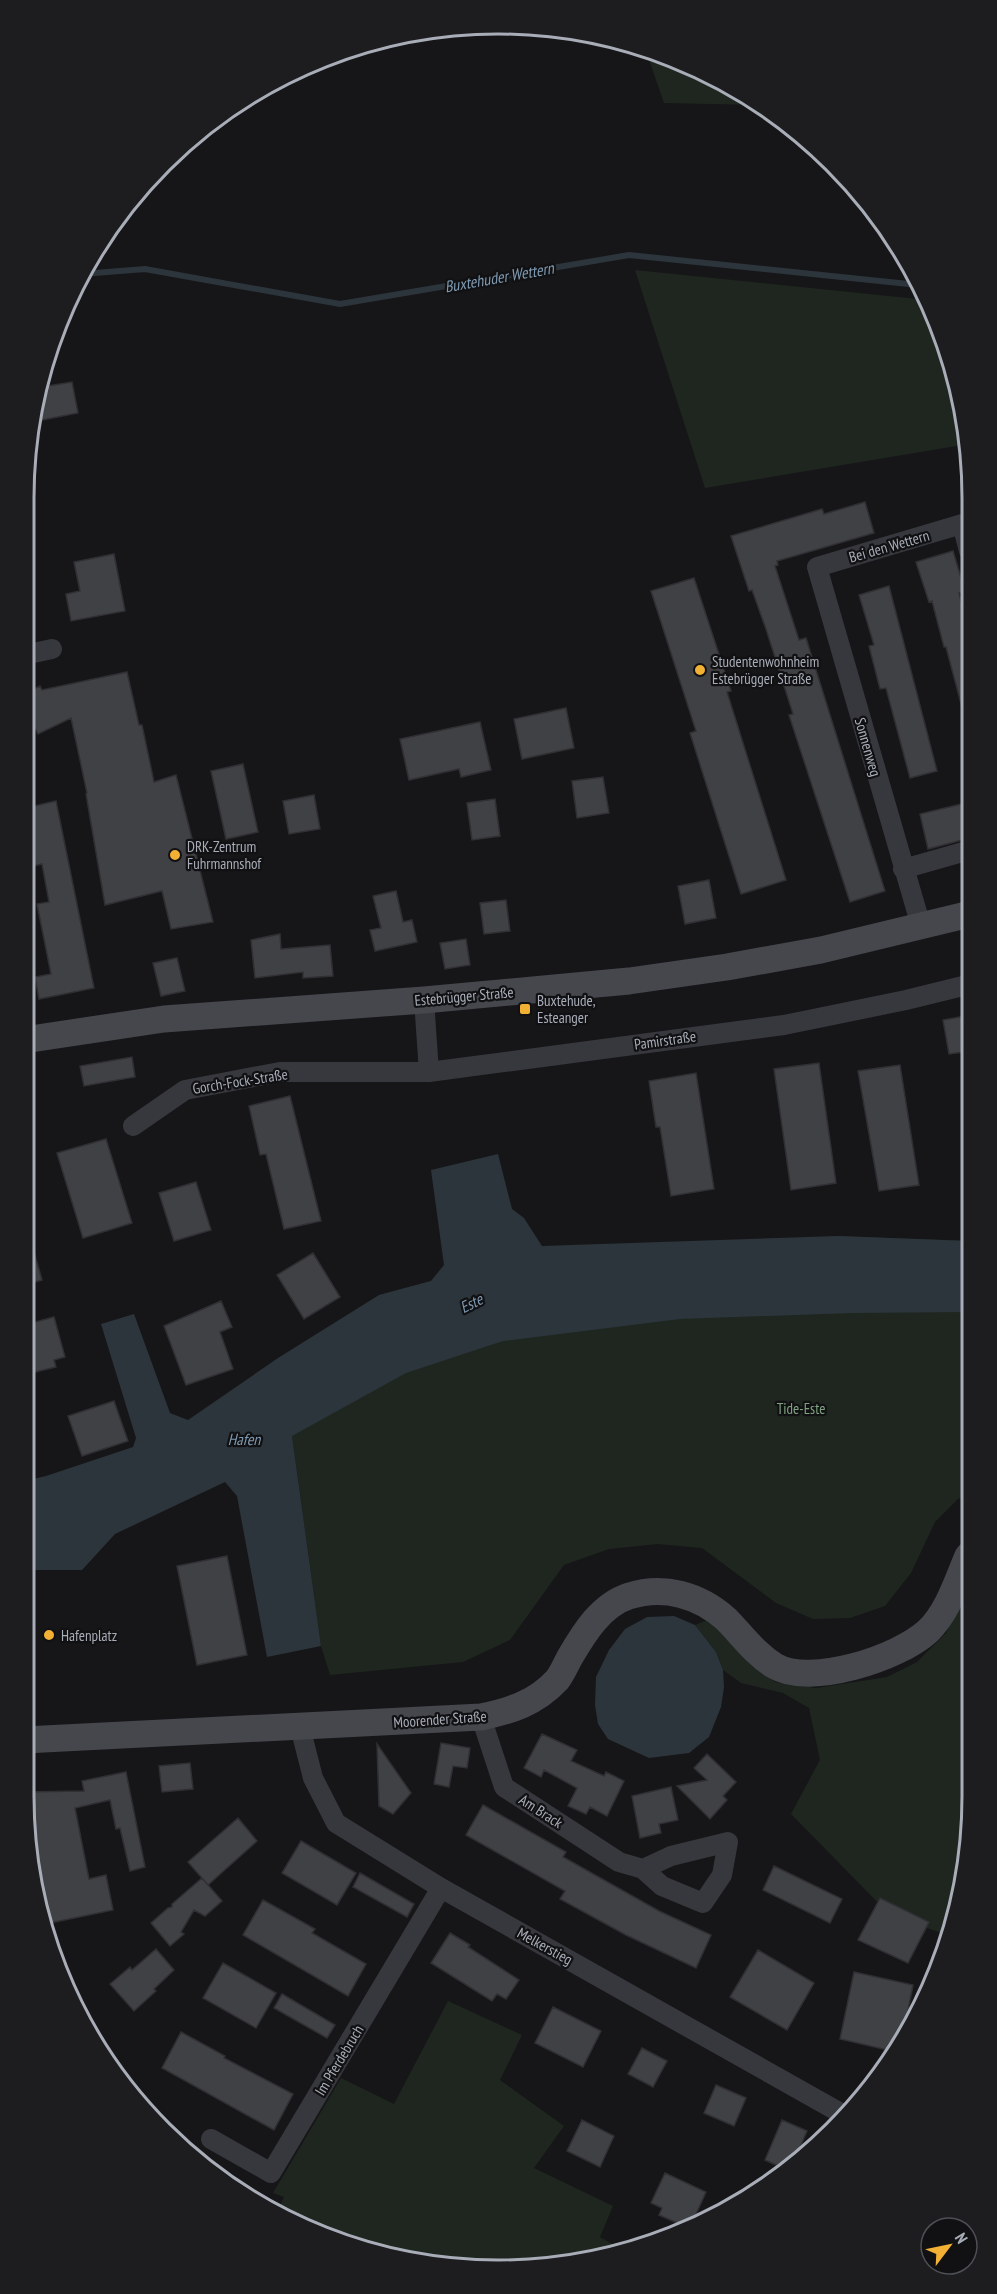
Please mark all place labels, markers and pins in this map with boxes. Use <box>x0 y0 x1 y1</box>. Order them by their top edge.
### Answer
place label: Studentenwohnheim Estebrügger Straße <box>712 652 819 688</box>
marker: Studentenwohnheim Estebrügger Straße <box>693 663 707 677</box>
place label: DRK-Zentrum Fuhrmannshof <box>187 837 262 873</box>
marker: DRK-Zentrum Fuhrmannshof <box>168 848 182 862</box>
place label: Buxtehude, Esteanger <box>537 991 596 1027</box>
marker: Buxtehude, Esteanger <box>518 1002 532 1016</box>
place label: Hafenplatz <box>61 1626 117 1645</box>
marker: Hafenplatz <box>42 1628 56 1642</box>

